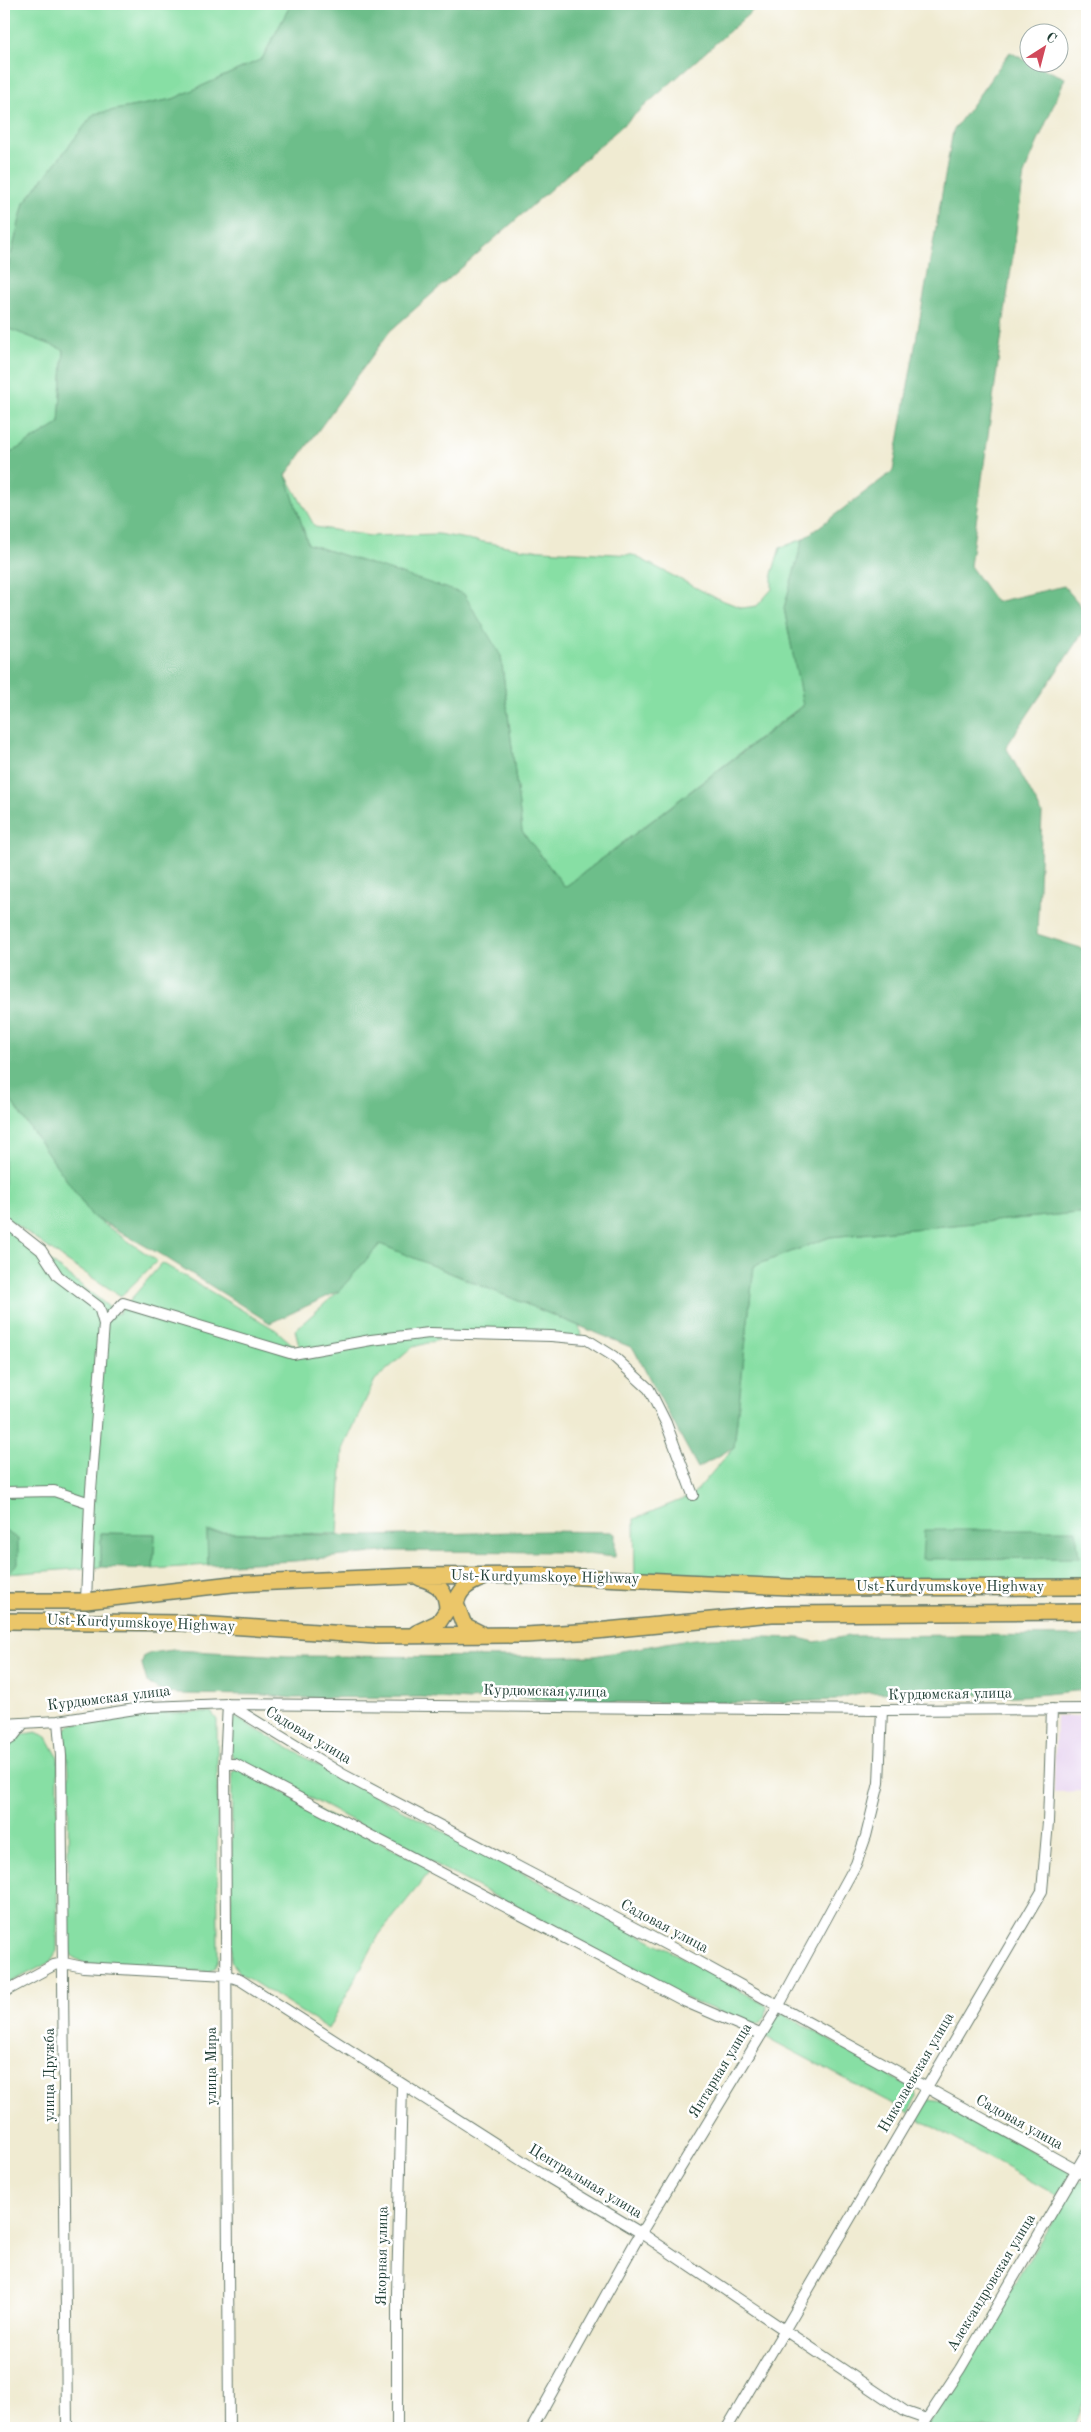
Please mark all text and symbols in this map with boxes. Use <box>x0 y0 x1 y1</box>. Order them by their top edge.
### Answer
north arrow <box>1018 22 1068 72</box>
text: С <box>1043 30 1059 47</box>
street label: Ust-Kurdyumskoye Highway <box>451 1569 640 1587</box>
street label: Ust-Kurdyumskoye Highway <box>856 1580 1044 1595</box>
street label: Ust-Kurdyumskoye Highway <box>46 1613 236 1635</box>
street label: Курдюмская улица <box>483 1683 608 1701</box>
street label: Курдюмская улица <box>47 1684 172 1714</box>
street label: Курдюмская улица <box>888 1686 1013 1704</box>
street label: Садовая улица <box>262 1705 354 1768</box>
street label: Садовая улица <box>618 1898 711 1957</box>
street label: Николаевская улица <box>877 2010 958 2136</box>
street label: Янтарная улица <box>687 2020 755 2121</box>
street label: улица Мира <box>205 2026 220 2105</box>
street label: улица Дружба <box>43 2027 58 2122</box>
street label: Садовая улица <box>973 2093 1066 2153</box>
street label: Центральная улица <box>526 2142 645 2222</box>
street label: Якорная улица <box>375 2205 391 2306</box>
street label: Александровская улица <box>945 2211 1039 2354</box>

